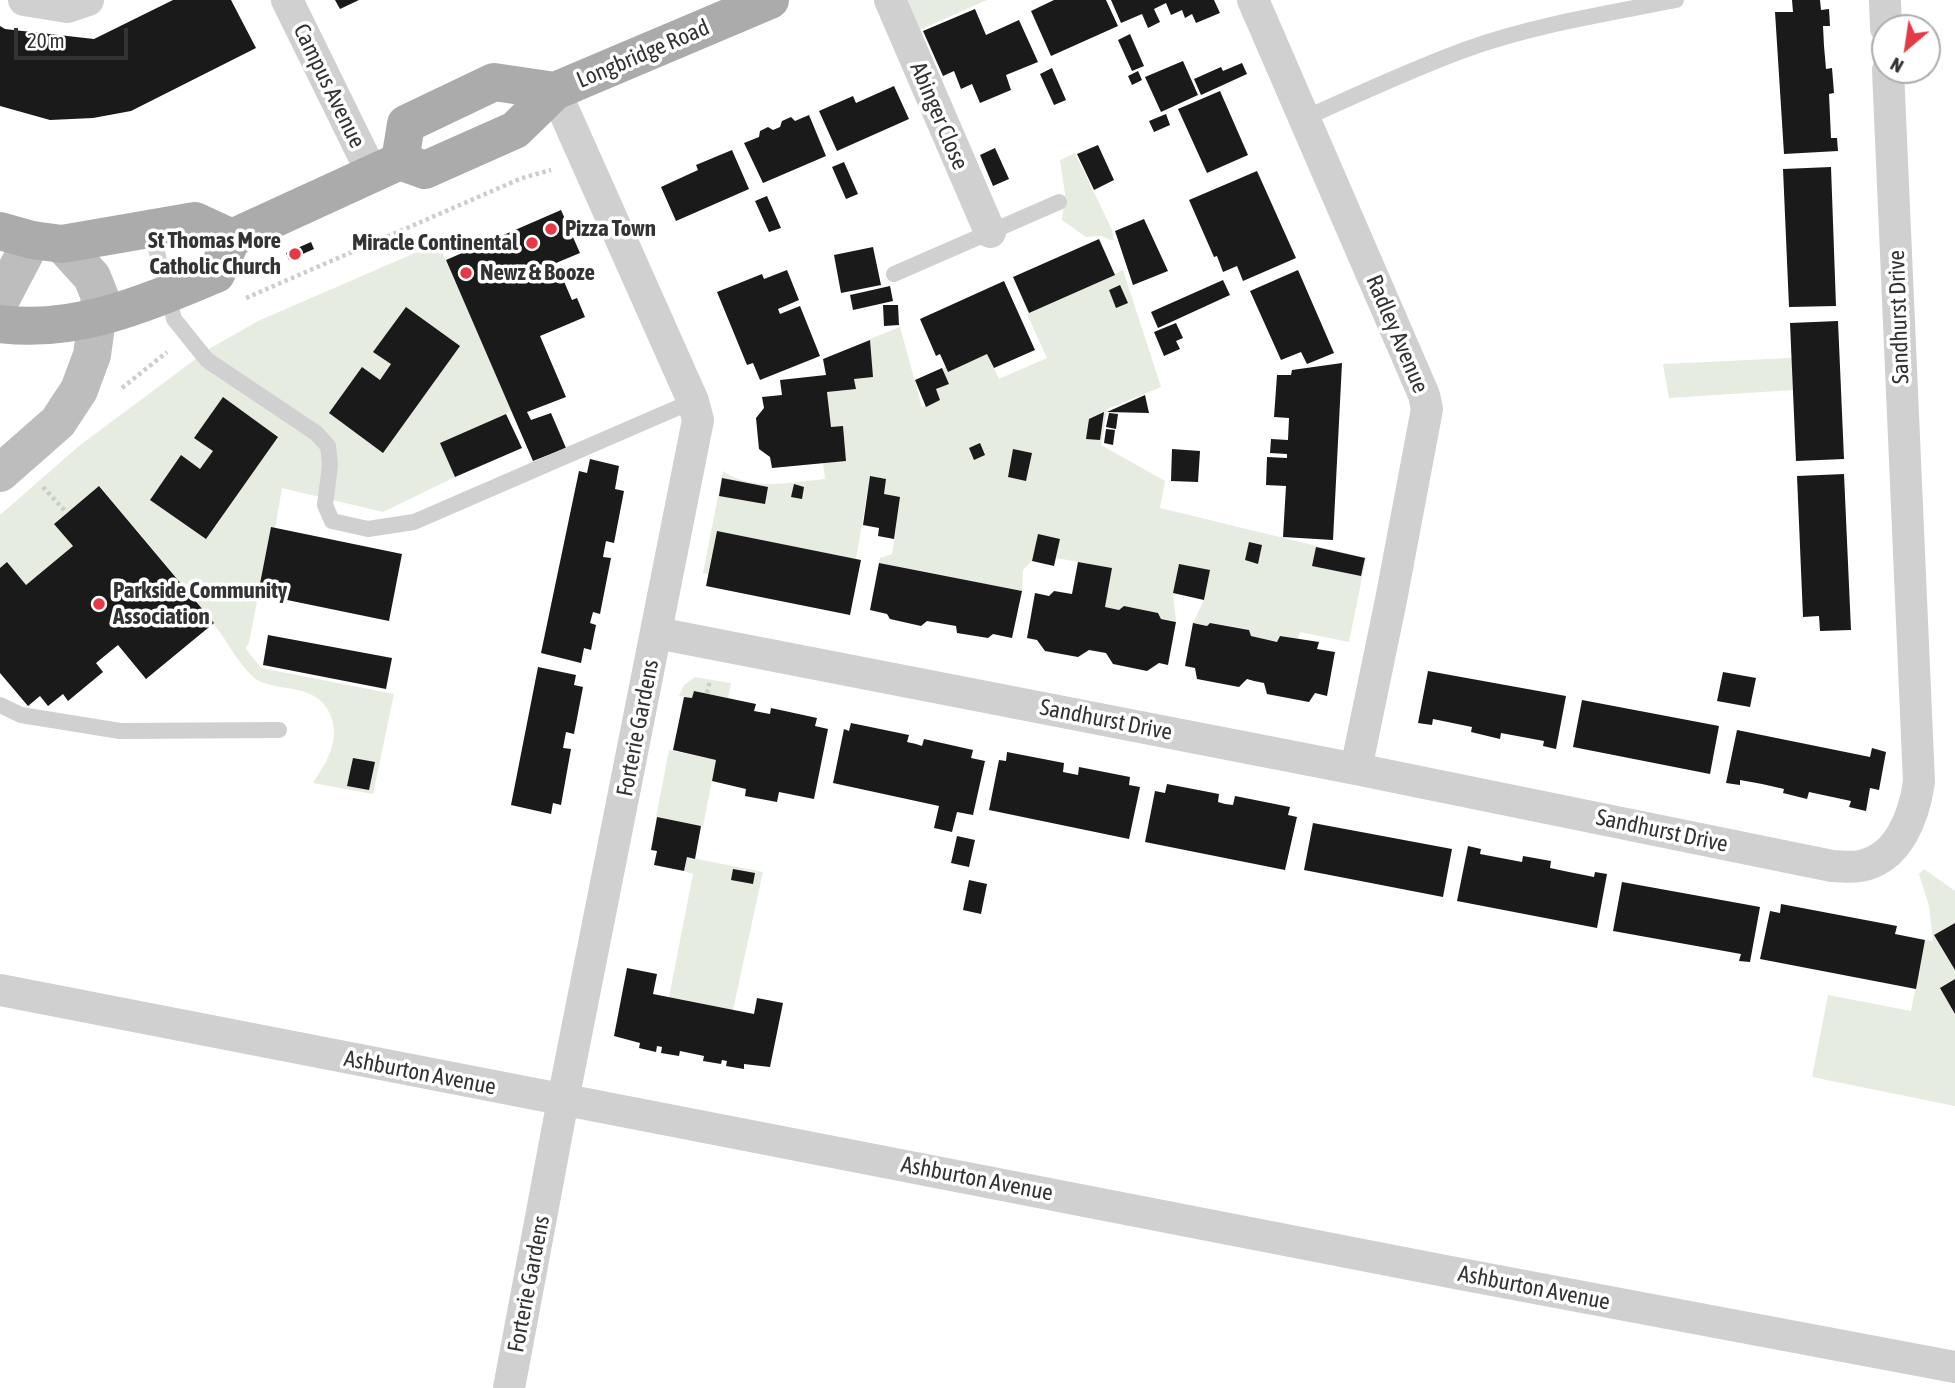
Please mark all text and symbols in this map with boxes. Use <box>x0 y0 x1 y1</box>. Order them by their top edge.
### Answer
scale bar <box>18 14 131 58</box>
street label: Longbridge Road <box>572 14 714 94</box>
north arrow <box>1871 14 1941 84</box>
street label: Campus Avenue <box>287 19 371 153</box>
text: 20 m <box>27 28 65 52</box>
text: N <box>1887 53 1907 78</box>
street label: Abinger Close <box>904 58 974 174</box>
place label: Pizza Town <box>565 215 656 243</box>
marker: Pizza Town <box>543 221 559 237</box>
place label: St Thomas More Catholic Church <box>148 227 281 281</box>
place label: Miracle Continental <box>352 229 518 257</box>
marker: Miracle Continental <box>524 235 540 251</box>
marker: St Thomas More Catholic Church <box>287 246 303 262</box>
street label: Sandhurst Drive <box>1883 250 1915 384</box>
place label: Newz & Booze <box>480 259 595 287</box>
marker: Newz & Booze <box>458 265 474 281</box>
street label: Radley Avenue <box>1360 271 1434 397</box>
place label: Parkside Community Association <box>113 577 287 631</box>
marker: Parkside Community Association <box>91 596 107 612</box>
street label: Forterie Gardens <box>611 657 665 799</box>
street label: Sandhurst Drive <box>1038 694 1174 746</box>
street label: Sandhurst Drive <box>1594 804 1730 858</box>
street label: Ashburton Avenue <box>342 1045 498 1101</box>
street label: Ashburton Avenue <box>899 1151 1055 1207</box>
street label: Forterie Gardens <box>502 1213 556 1355</box>
street label: Ashburton Avenue <box>1456 1260 1612 1316</box>

